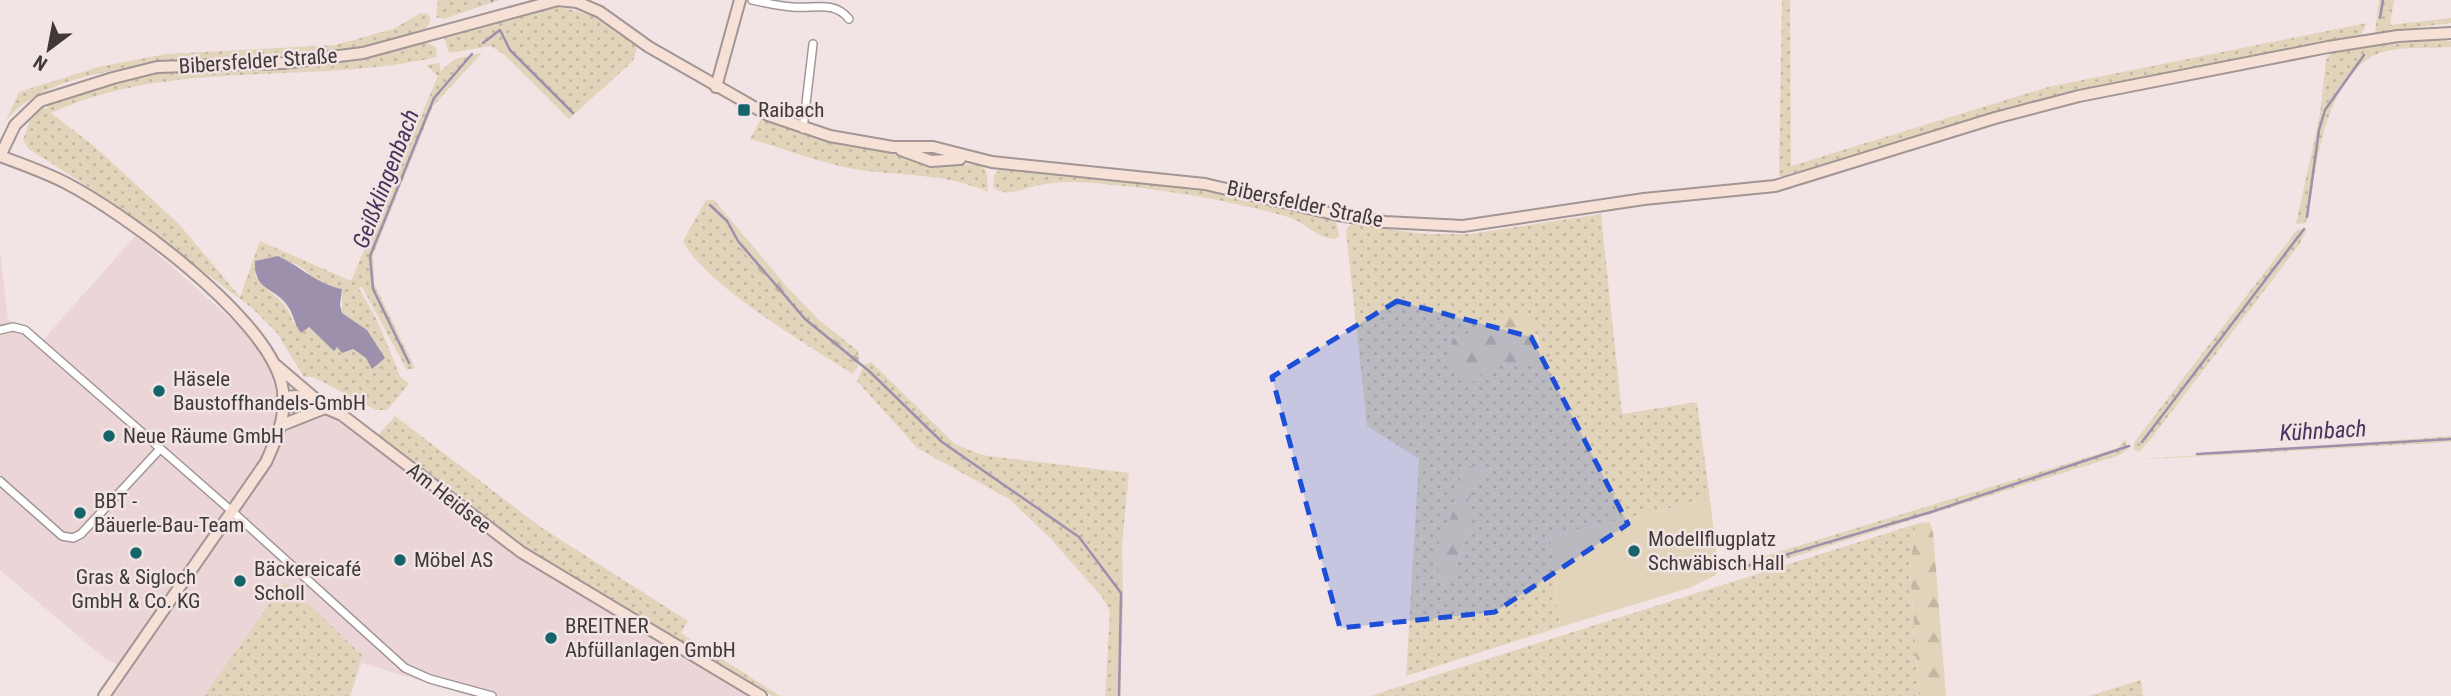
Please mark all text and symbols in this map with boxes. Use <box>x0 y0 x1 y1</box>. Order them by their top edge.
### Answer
north arrow <box>14 14 84 84</box>
street label: Bibersfelder Straße <box>178 43 338 79</box>
text: N <box>29 50 51 76</box>
place label: Raibach <box>758 98 824 122</box>
marker: Raibach <box>736 102 752 118</box>
water label: Geißklingenbach <box>347 106 425 252</box>
street label: Bibersfelder Straße <box>1225 176 1385 232</box>
place label: Häsele Baustoffhandels-GmbH <box>173 367 366 415</box>
marker: Häsele Baustoffhandels-GmbH <box>151 383 167 399</box>
water label: Kühnbach <box>2279 415 2367 447</box>
place label: Neue Räume GmbH <box>123 424 284 448</box>
marker: Neue Räume GmbH <box>101 428 117 444</box>
street label: Am Heidsee <box>402 458 496 538</box>
place label: BBT - Bäuerle-Bau-Team <box>94 489 244 537</box>
marker: BBT - Bäuerle-Bau-Team <box>72 505 88 521</box>
place label: Modellflugplatz Schwäbisch Hall <box>1648 527 1785 575</box>
marker: Modellflugplatz Schwäbisch Hall <box>1626 543 1642 559</box>
marker: Gras & Sigloch GmbH & Co. KG <box>128 545 144 561</box>
place label: Möbel AS <box>414 548 493 572</box>
marker: Möbel AS <box>392 552 408 568</box>
place label: Bäckereicafé Scholl <box>254 557 361 605</box>
place label: Gras & Sigloch GmbH & Co. KG <box>71 565 201 613</box>
marker: Bäckereicafé Scholl <box>232 573 248 589</box>
place label: BREITNER Abfüllanlagen GmbH <box>565 614 736 662</box>
marker: BREITNER Abfüllanlagen GmbH <box>543 630 559 646</box>

